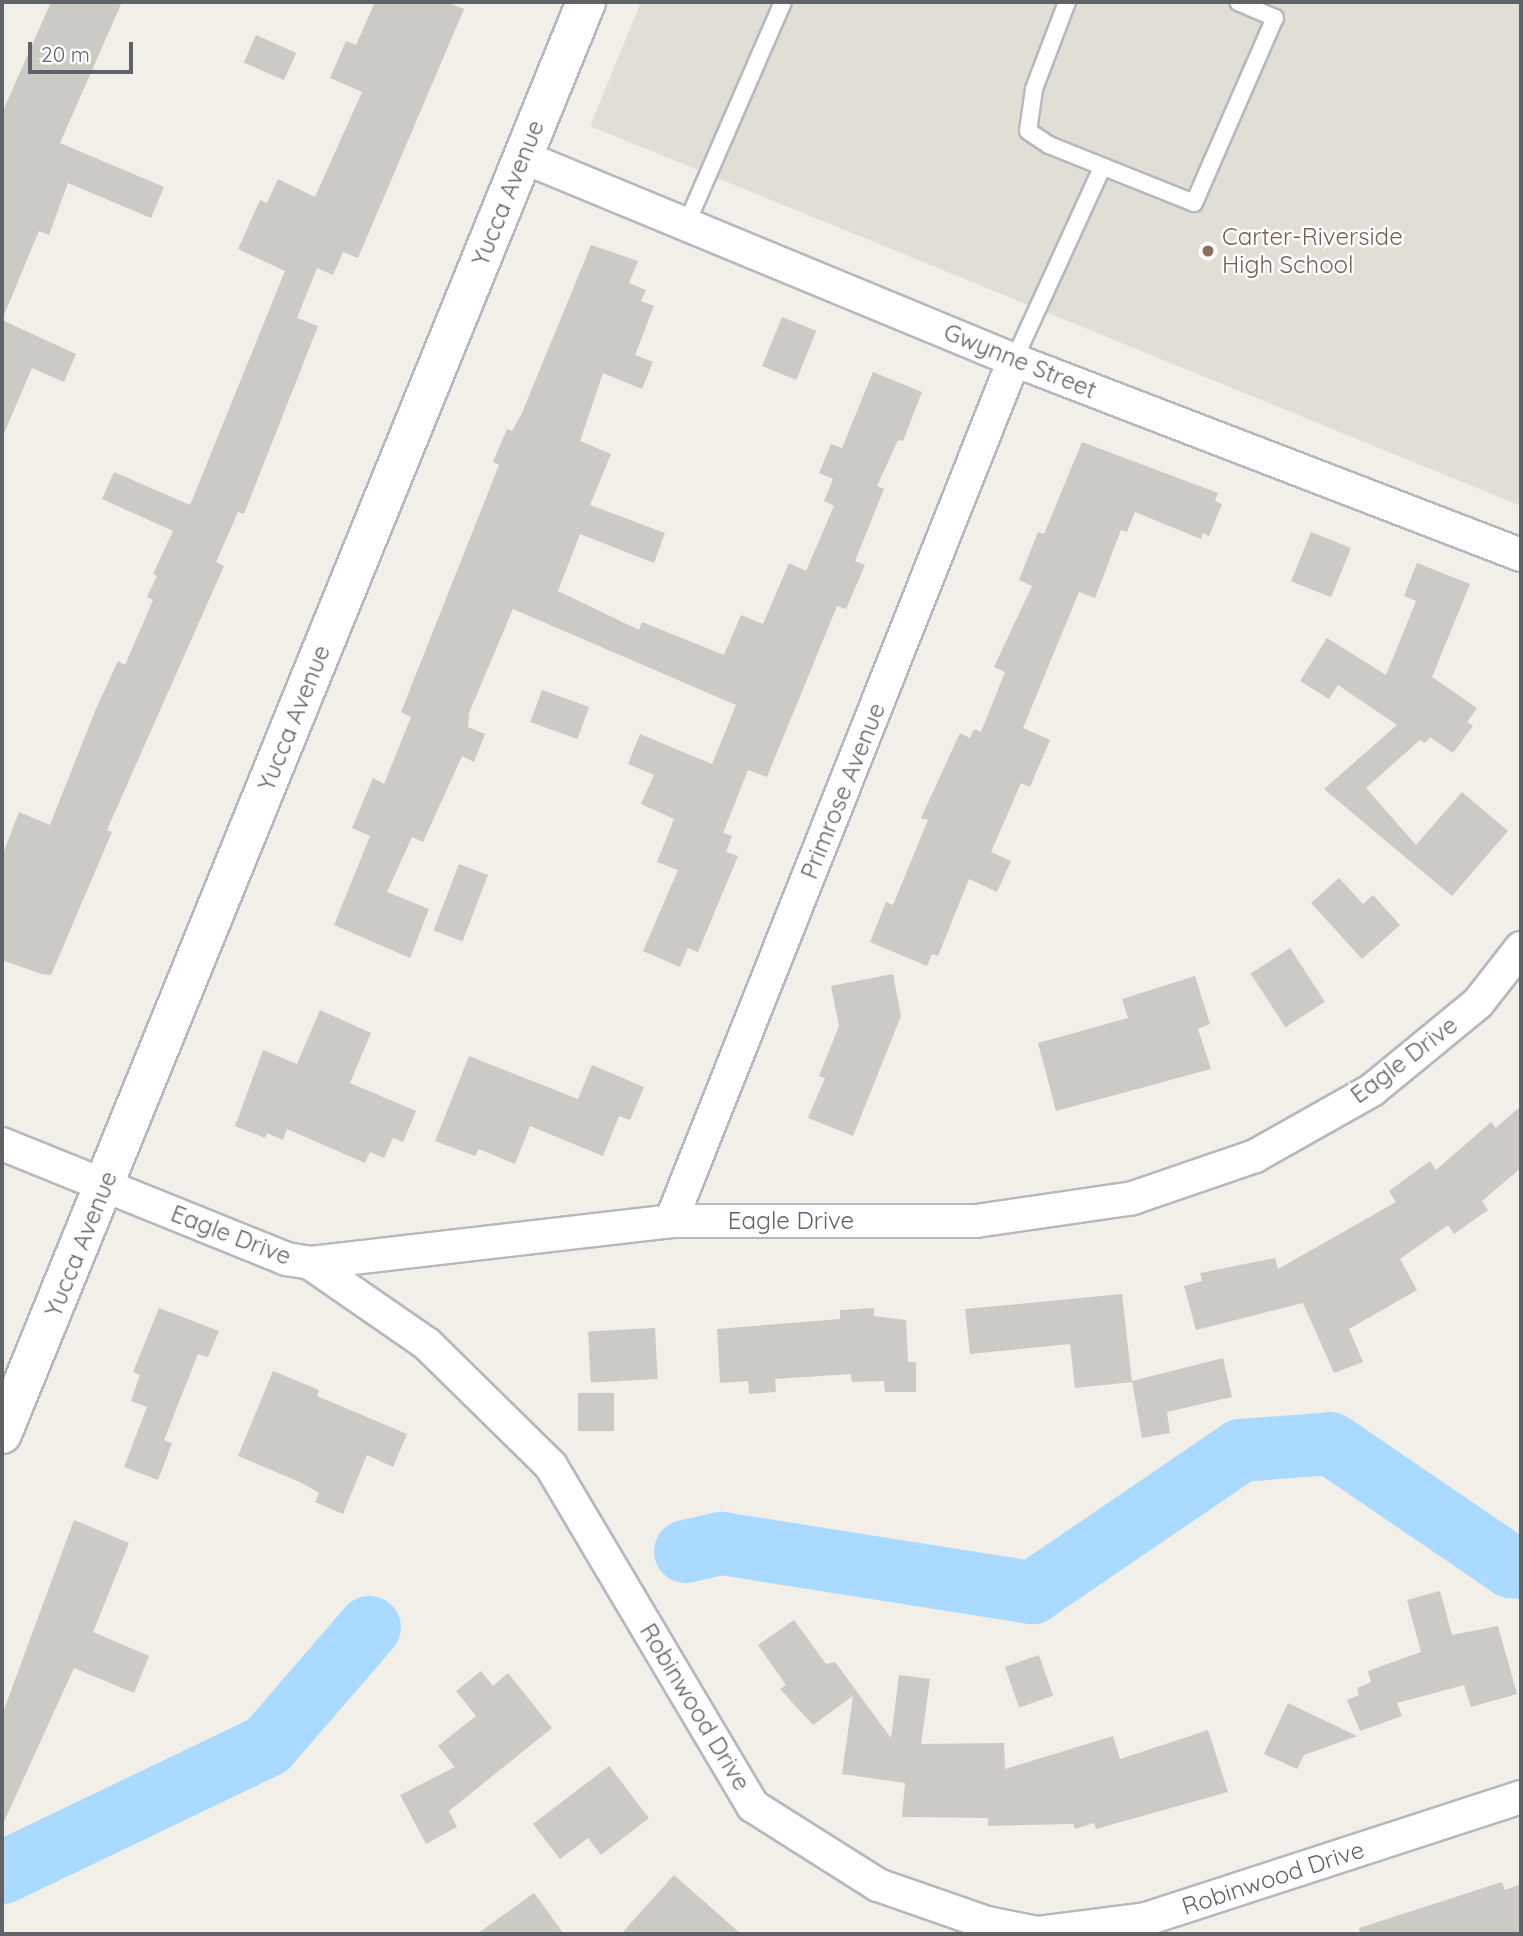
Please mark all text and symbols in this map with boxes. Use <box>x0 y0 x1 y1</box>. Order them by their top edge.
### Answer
scale bar <box>32 28 136 72</box>
text: 20 m <box>41 41 90 67</box>
street label: Yucca Avenue <box>466 116 550 270</box>
place label: Carter-Riverside High School <box>1222 223 1403 279</box>
marker: Carter-Riverside High School <box>1200 243 1216 259</box>
street label: Gwynne Street <box>940 317 1100 405</box>
street label: Yucca Avenue <box>252 641 336 795</box>
street label: Primrose Avenue <box>795 699 891 883</box>
street label: Eagle Drive <box>1345 1010 1463 1110</box>
street label: Yucca Avenue <box>39 1167 123 1321</box>
street label: Eagle Drive <box>167 1199 295 1271</box>
street label: Eagle Drive <box>728 1207 854 1235</box>
street label: Robinwood Drive <box>634 1618 756 1796</box>
street label: Robinwood Drive <box>1178 1835 1368 1921</box>

